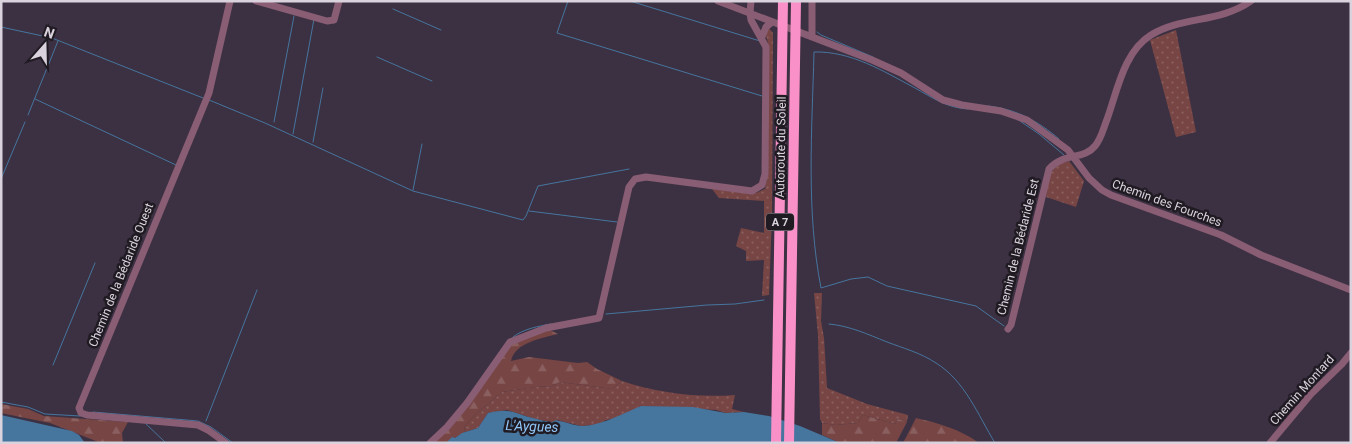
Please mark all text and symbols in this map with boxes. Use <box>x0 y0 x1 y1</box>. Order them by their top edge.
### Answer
north arrow <box>20 20 70 70</box>
text: N <box>42 24 57 42</box>
street label: Autoroute du Soleil <box>773 96 789 198</box>
street label: Chemin des Fourches <box>1110 177 1224 229</box>
street label: Chemin de la Bédaride Est <box>994 178 1042 316</box>
street label: Chemin de la Bédaride Ouest <box>86 201 156 349</box>
road number: A 7 <box>766 213 794 230</box>
street label: Chemin Montard <box>1267 352 1337 428</box>
water label: L'Aygues <box>505 417 559 435</box>

